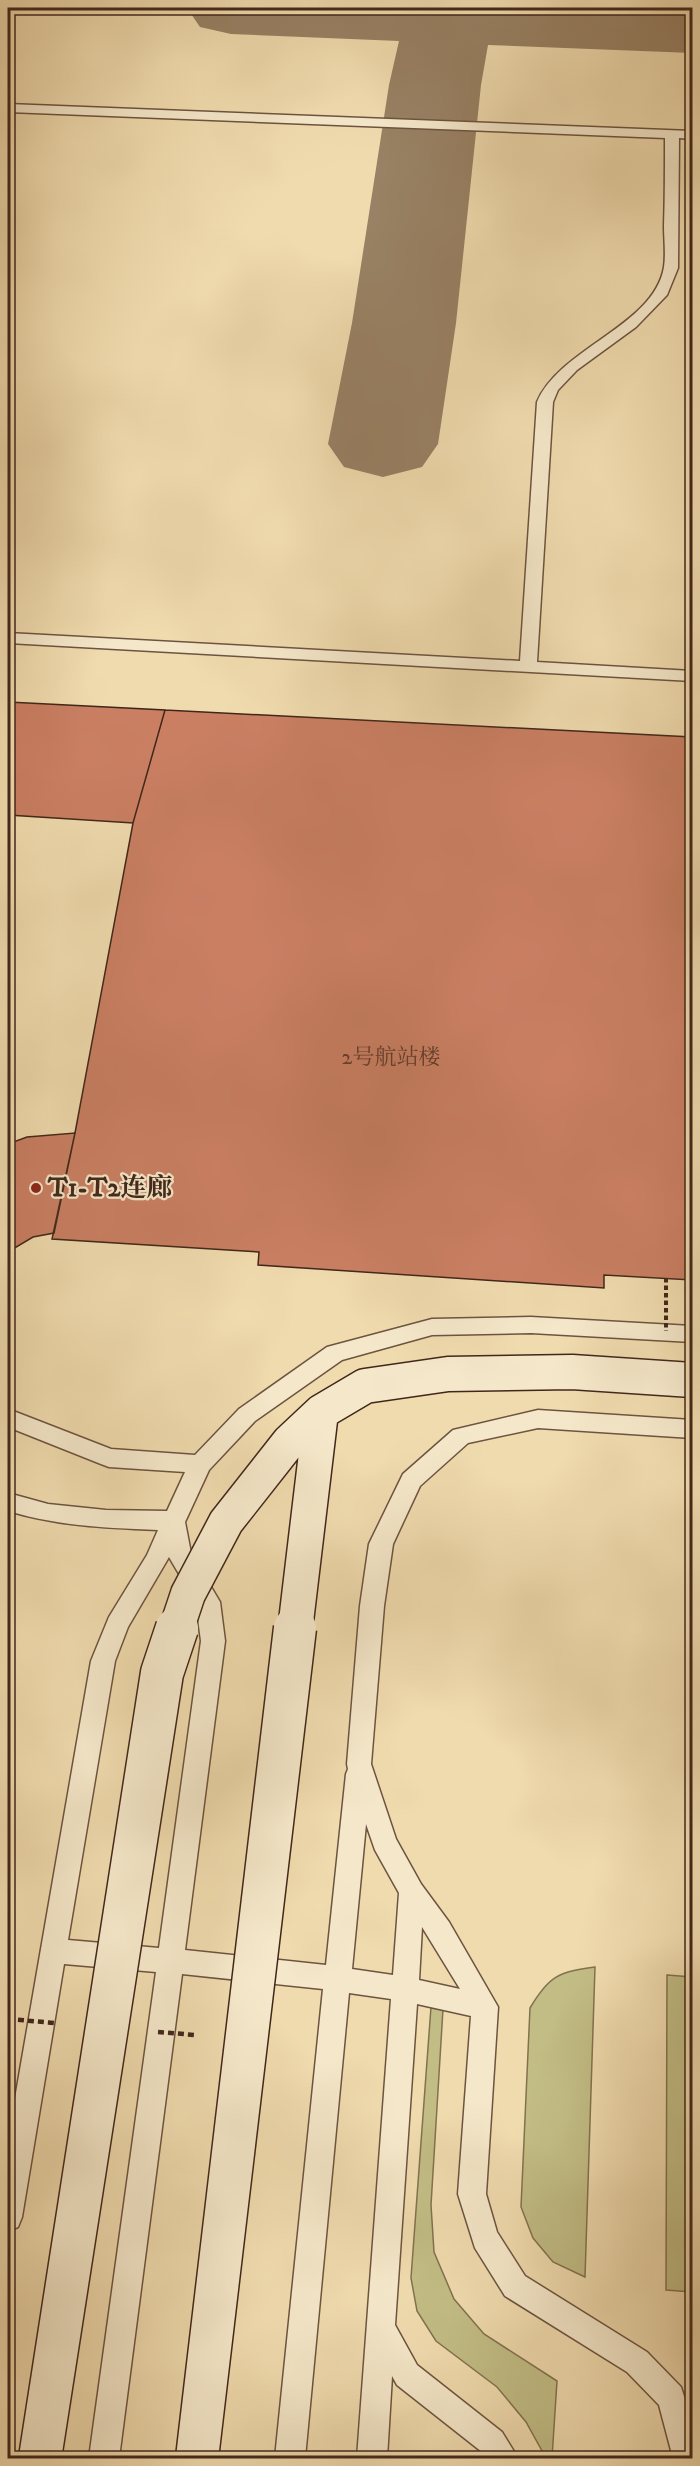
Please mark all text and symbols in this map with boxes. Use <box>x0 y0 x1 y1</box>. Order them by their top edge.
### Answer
house number: 2号航站楼 <box>342 1044 440 1071</box>
place label: T1-T2连廊 <box>47 1172 172 1205</box>
marker: T1-T2连廊 <box>29 1181 43 1195</box>

